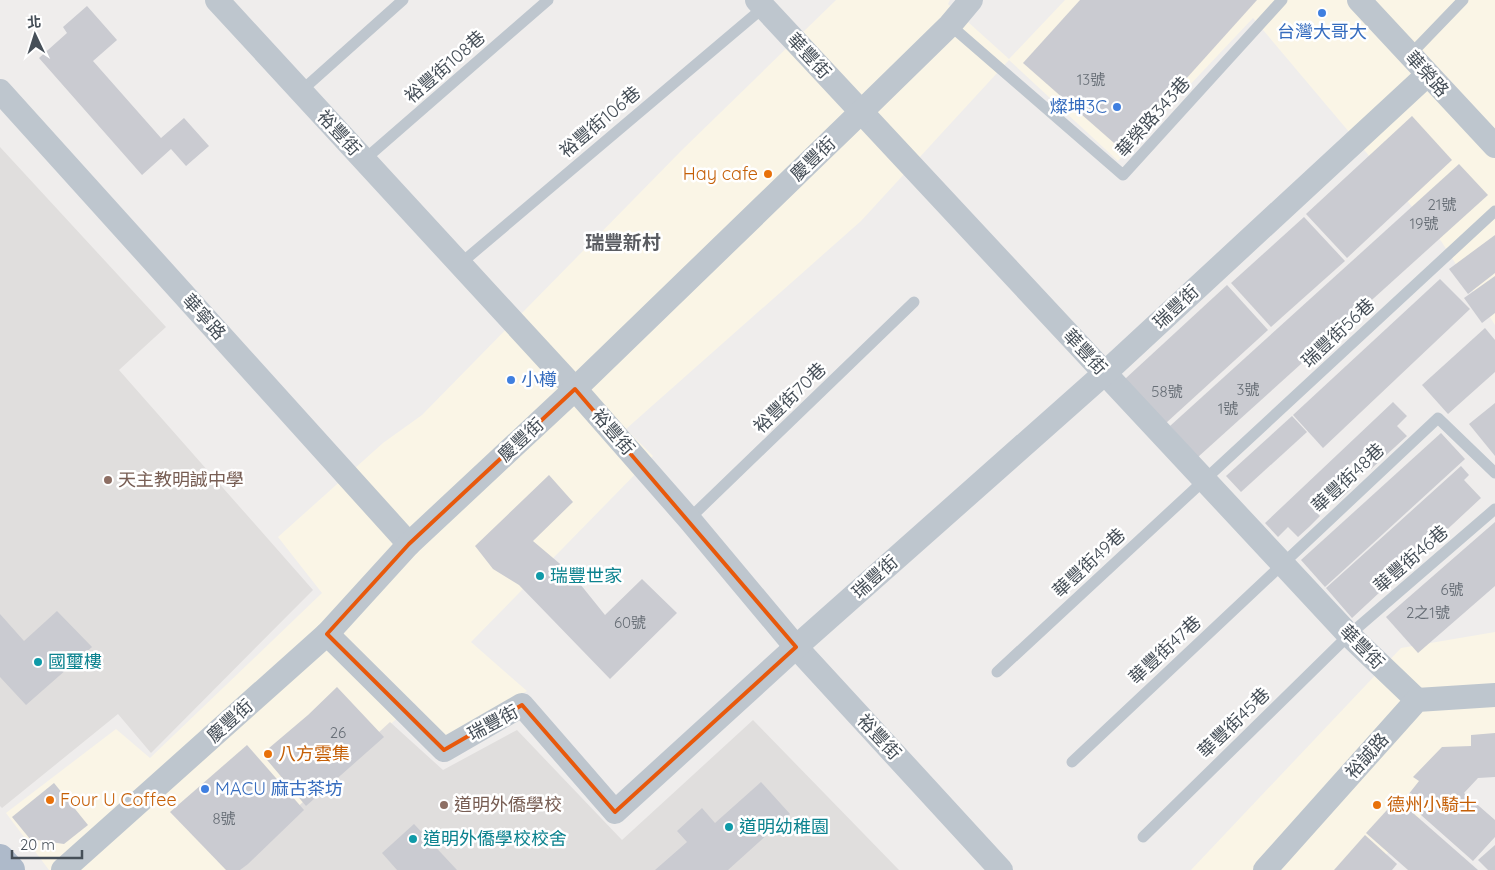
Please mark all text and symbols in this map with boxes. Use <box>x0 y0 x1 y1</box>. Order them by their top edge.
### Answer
marker: 台灣大哥大 <box>1316 7 1328 19</box>
north arrow <box>10 10 60 60</box>
text: 北 <box>26 13 42 31</box>
place label: 台灣大哥大 <box>1277 20 1367 43</box>
street label: 裕豐街108巷 <box>400 25 490 108</box>
street label: 華豐街 <box>783 28 836 83</box>
street label: 華榮路 <box>1401 46 1454 101</box>
house number: 13號 <box>1077 70 1105 89</box>
street label: 華榮路343巷 <box>1111 72 1195 162</box>
street label: 裕豐街106巷 <box>554 81 645 162</box>
place label: 燦坤3C <box>1050 95 1107 118</box>
marker: 燦坤3C <box>1111 101 1123 113</box>
street label: 裕豐街 <box>313 105 366 160</box>
street label: 慶豐街 <box>785 132 840 186</box>
place label: Hay cafe <box>683 162 758 185</box>
marker: Hay cafe <box>762 168 774 180</box>
house number: 21號 <box>1428 195 1456 214</box>
house number: 19號 <box>1410 214 1438 233</box>
district label: 瑞豐新村 <box>585 230 661 254</box>
street label: 瑞豐街 <box>1148 280 1203 333</box>
street label: 華寧路 <box>178 289 231 344</box>
street label: 瑞豐街56巷 <box>1296 293 1379 372</box>
street label: 華豐街 <box>1059 324 1112 379</box>
street label: 裕豐街70巷 <box>749 357 831 438</box>
place label: 小樽 <box>521 368 557 391</box>
marker: 小樽 <box>505 374 517 386</box>
house number: 3號 <box>1237 380 1259 399</box>
house number: 58號 <box>1151 382 1183 401</box>
house number: 1號 <box>1218 399 1238 418</box>
street label: 裕豐街 <box>587 404 640 460</box>
street label: 慶豐街 <box>493 413 548 466</box>
street label: 華豐街48巷 <box>1306 438 1389 517</box>
place label: 天主教明誠中學 <box>118 468 244 491</box>
marker: 天主教明誠中學 <box>102 474 114 486</box>
street label: 華豐街46巷 <box>1369 520 1453 597</box>
street label: 華豐街49巷 <box>1047 523 1130 602</box>
street label: 瑞豐街 <box>847 550 902 603</box>
place label: 瑞豐世家 <box>550 564 622 587</box>
marker: 瑞豐世家 <box>534 570 546 582</box>
house number: 6號 <box>1440 580 1464 599</box>
house number: 2之1號 <box>1406 603 1450 622</box>
street label: 華豐街47巷 <box>1124 610 1205 689</box>
house number: 60號 <box>614 613 646 632</box>
street label: 華豐街 <box>1335 619 1390 674</box>
place label: 國璽樓 <box>48 650 102 673</box>
marker: 國璽樓 <box>32 656 44 668</box>
street label: 華豐街45巷 <box>1193 683 1275 763</box>
street label: 慶豐街 <box>202 694 257 747</box>
street label: 瑞豐街 <box>464 700 522 745</box>
street label: 裕豐街 <box>853 709 906 764</box>
house number: 26 <box>330 723 346 742</box>
street label: 裕誠路 <box>1340 728 1393 783</box>
place label: 八方雲集 <box>278 742 350 765</box>
marker: 八方雲集 <box>262 748 274 760</box>
place label: MACU 麻古茶坊 <box>215 777 343 800</box>
marker: MACU 麻古茶坊 <box>199 783 211 795</box>
place label: Four U Coffee <box>60 788 177 811</box>
place label: 道明外僑學校 <box>454 793 562 816</box>
place label: 德州小騎士 <box>1387 793 1477 816</box>
marker: Four U Coffee <box>44 794 56 806</box>
marker: 道明外僑學校 <box>438 799 450 811</box>
marker: 德州小騎士 <box>1371 799 1383 811</box>
house number: 8號 <box>212 809 236 828</box>
place label: 道明幼稚園 <box>739 815 829 838</box>
marker: 道明幼稚園 <box>723 821 735 833</box>
place label: 道明外僑學校校舍 <box>423 827 567 850</box>
scale bar <box>12 828 82 860</box>
marker: 道明外僑學校校舍 <box>407 833 419 845</box>
text: 20 m <box>20 835 55 854</box>

